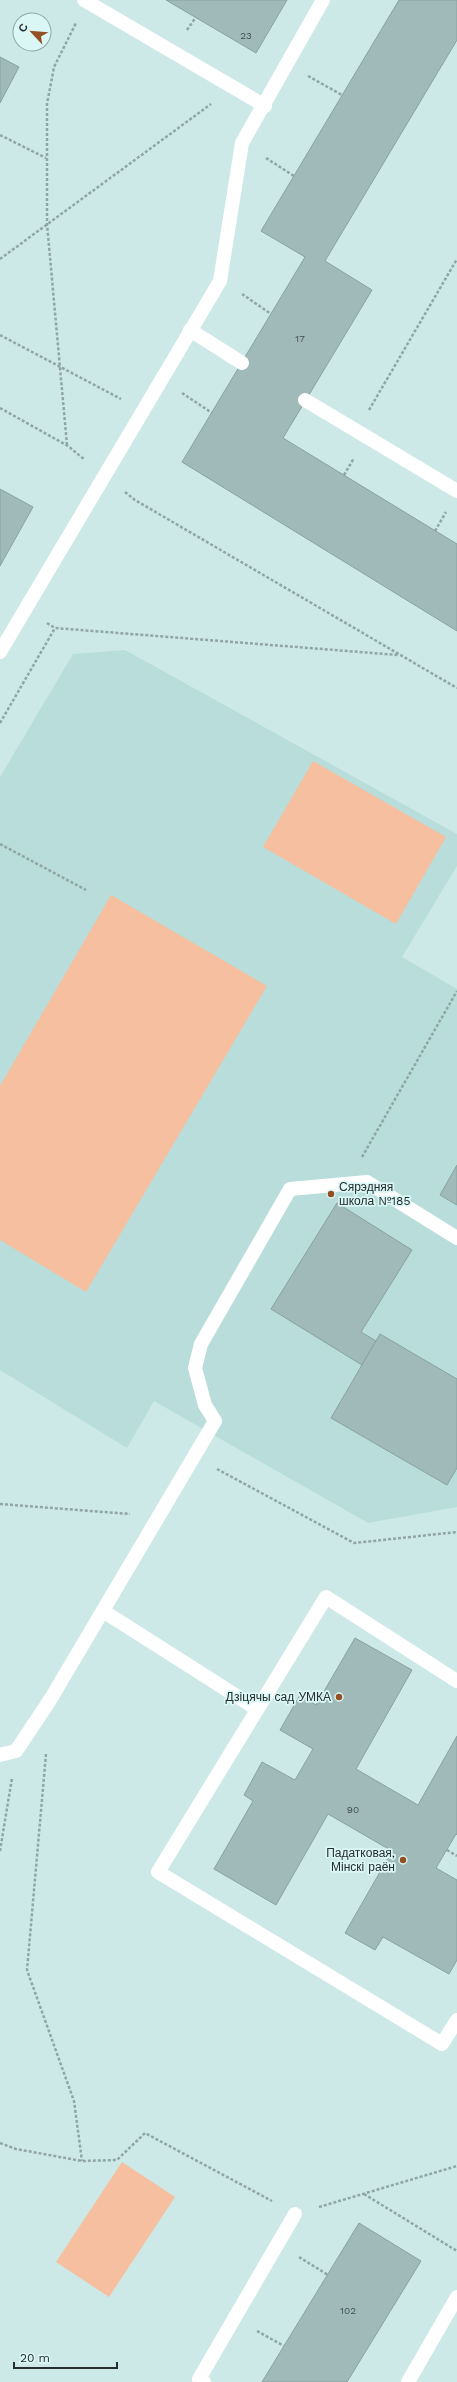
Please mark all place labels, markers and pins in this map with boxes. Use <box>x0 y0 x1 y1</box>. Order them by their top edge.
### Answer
place label: Сярэдняя школа №185 <box>339 1180 410 1208</box>
marker: Сярэдняя школа №185 <box>326 1189 336 1199</box>
place label: Дзіцячы сад УМКА <box>226 1690 331 1704</box>
marker: Дзіцячы сад УМКА <box>334 1692 344 1702</box>
place label: Падатковая, Мінскі раён <box>326 1846 395 1874</box>
marker: Падатковая, Мінскі раён <box>398 1855 408 1865</box>

